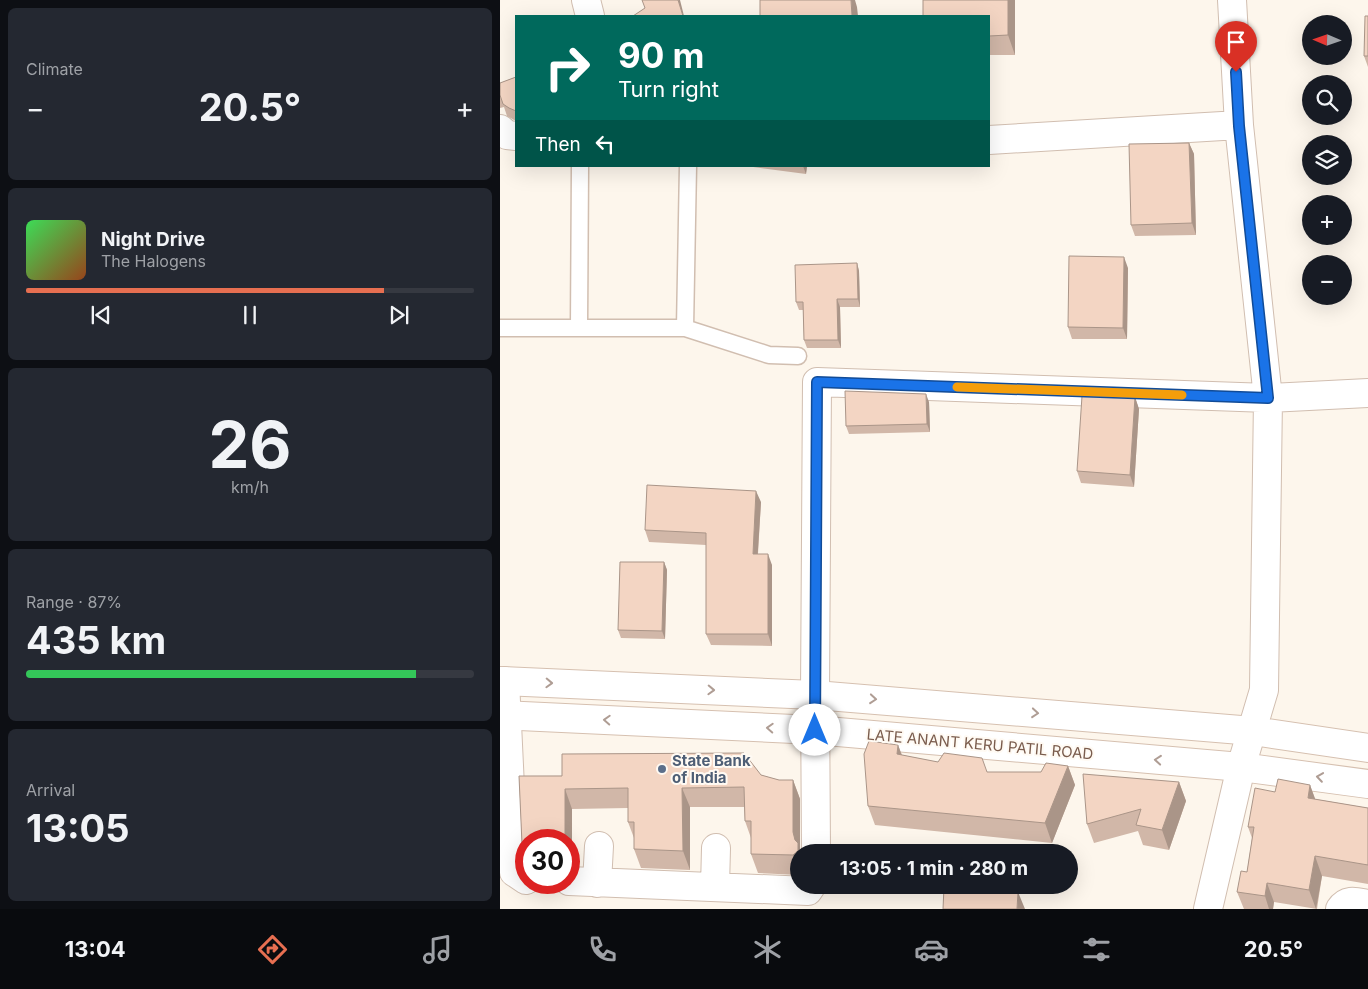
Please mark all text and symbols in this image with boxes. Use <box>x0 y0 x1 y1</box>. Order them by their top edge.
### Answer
north arrow <box>1302 15 1352 65</box>
map controls <box>1302 15 1352 305</box>
pin <box>1215 21 1257 72</box>
icon: arrive <box>1222 28 1250 56</box>
text: 90 m <box>618 34 705 76</box>
icon: right <box>535 35 600 100</box>
text: Climate <box>26 59 83 79</box>
button: search <box>1302 75 1352 125</box>
text: Turn right <box>618 76 719 102</box>
text: 20.5° <box>199 84 301 130</box>
text: − <box>26 91 45 125</box>
text: + <box>455 91 474 125</box>
icon: left <box>591 130 619 158</box>
text: Then <box>535 133 581 156</box>
button: layers <box>1302 135 1352 185</box>
button: + <box>1302 195 1352 245</box>
text: Night Drive <box>101 228 205 251</box>
text: The Halogens <box>101 251 206 271</box>
button: − <box>1302 255 1352 305</box>
icon: previous <box>87 301 115 329</box>
icon: pause <box>236 301 264 329</box>
icon: next <box>385 301 413 329</box>
text: 26 <box>208 405 292 484</box>
text: km/h <box>231 477 269 497</box>
text: Range · 87% <box>26 592 122 612</box>
text: 435 km <box>26 617 166 663</box>
one-way arrow <box>545 678 553 688</box>
one-way arrow <box>708 685 715 695</box>
one-way arrow <box>870 694 878 705</box>
position arrow <box>788 703 840 755</box>
one-way arrow <box>1031 707 1039 718</box>
one-way arrow <box>603 714 611 725</box>
one-way arrow <box>765 722 773 733</box>
street label: LATE ANANT KERU PATIL ROAD <box>866 725 1094 763</box>
place label: State Bank of India <box>672 751 751 787</box>
one-way arrow <box>1154 755 1162 766</box>
marker: State Bank of India <box>656 763 668 775</box>
one-way arrow <box>1315 773 1324 783</box>
text: Arrival <box>26 780 75 800</box>
text: 13:05 <box>26 805 130 851</box>
speed limit sign: 30 <box>515 829 580 894</box>
text: 13:05 · 1 min · 280 m <box>840 857 1028 880</box>
icon: directions <box>255 932 290 967</box>
icon: music <box>420 932 455 967</box>
icon: phone <box>585 932 620 967</box>
icon: climate <box>750 932 785 967</box>
icon: car <box>914 932 949 967</box>
icon: filters <box>1079 932 1114 967</box>
text: 13:04 <box>65 936 126 962</box>
text: 20.5° <box>1244 936 1303 962</box>

